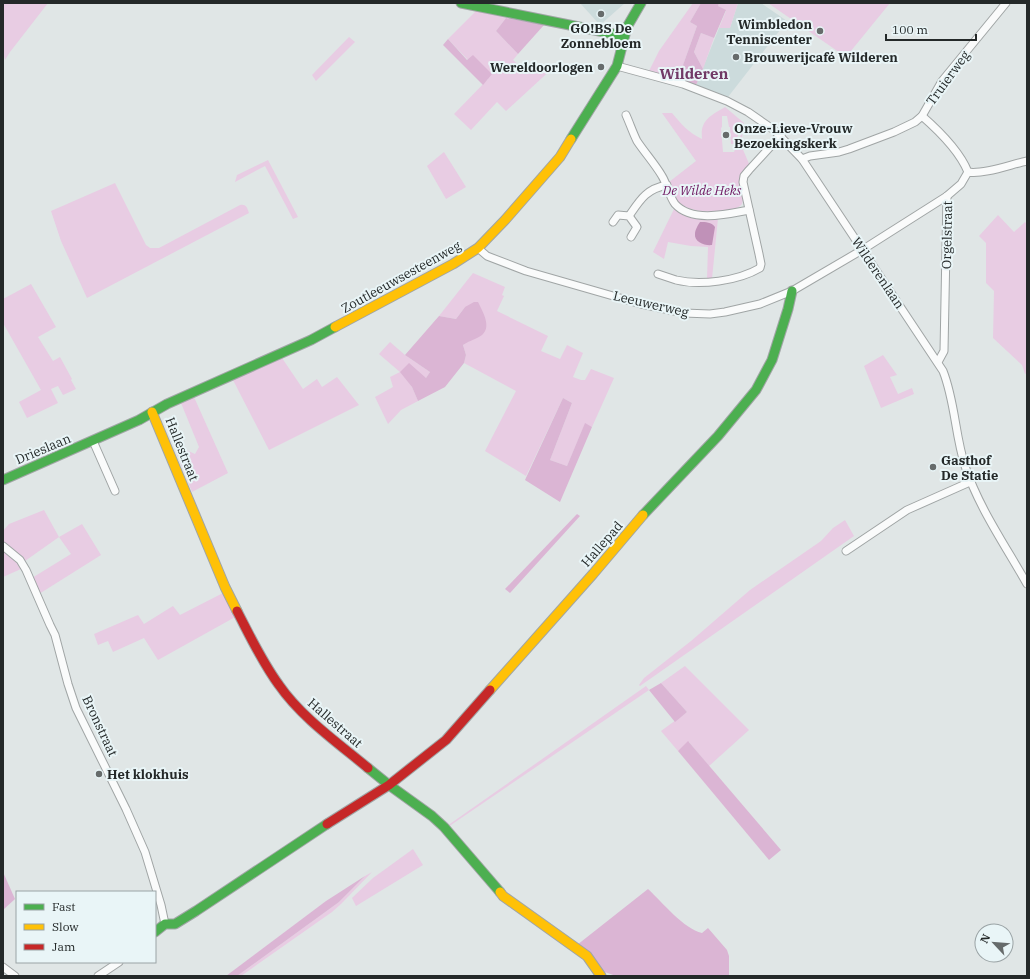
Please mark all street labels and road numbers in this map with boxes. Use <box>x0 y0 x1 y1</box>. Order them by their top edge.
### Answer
street label: Truierweg <box>922 47 974 109</box>
street label: Orgelstraat <box>938 200 956 269</box>
street label: Wilderenlaan <box>848 234 908 312</box>
street label: Zoutleeuwsesteenweg <box>338 237 464 317</box>
street label: Leeuwerweg <box>612 287 690 321</box>
street label: Hallestraat <box>162 415 203 484</box>
street label: Drieslaan <box>13 430 73 468</box>
street label: Hallepad <box>577 518 627 570</box>
street label: Bronstraat <box>78 693 122 760</box>
street label: Hallestraat <box>304 694 366 752</box>

